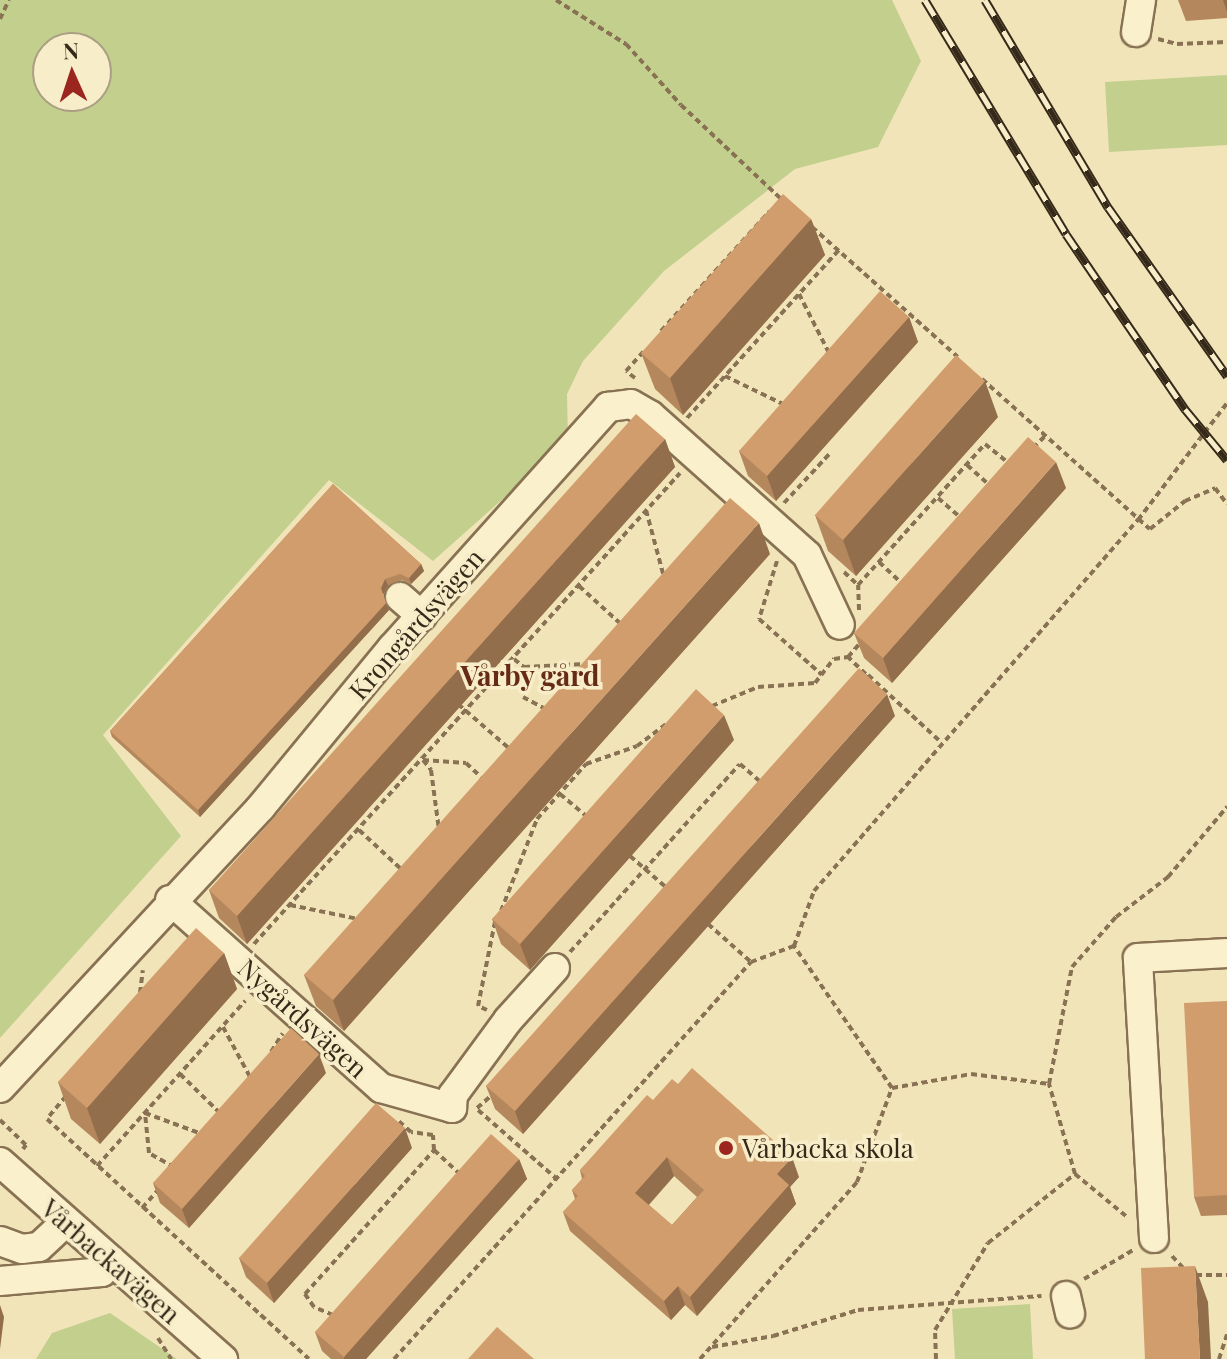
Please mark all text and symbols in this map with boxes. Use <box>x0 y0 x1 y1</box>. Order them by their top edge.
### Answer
north arrow <box>32 32 112 112</box>
text: N <box>62 35 80 65</box>
street label: Krongårdsvägen <box>342 542 490 706</box>
district label: Vårby gård <box>460 658 600 692</box>
street label: Nygårdsvägen <box>232 952 374 1084</box>
place label: Vårbacka skola <box>742 1132 914 1164</box>
marker: Vårbacka skola <box>717 1139 735 1157</box>
street label: Vårbackavägen <box>35 1192 187 1330</box>

